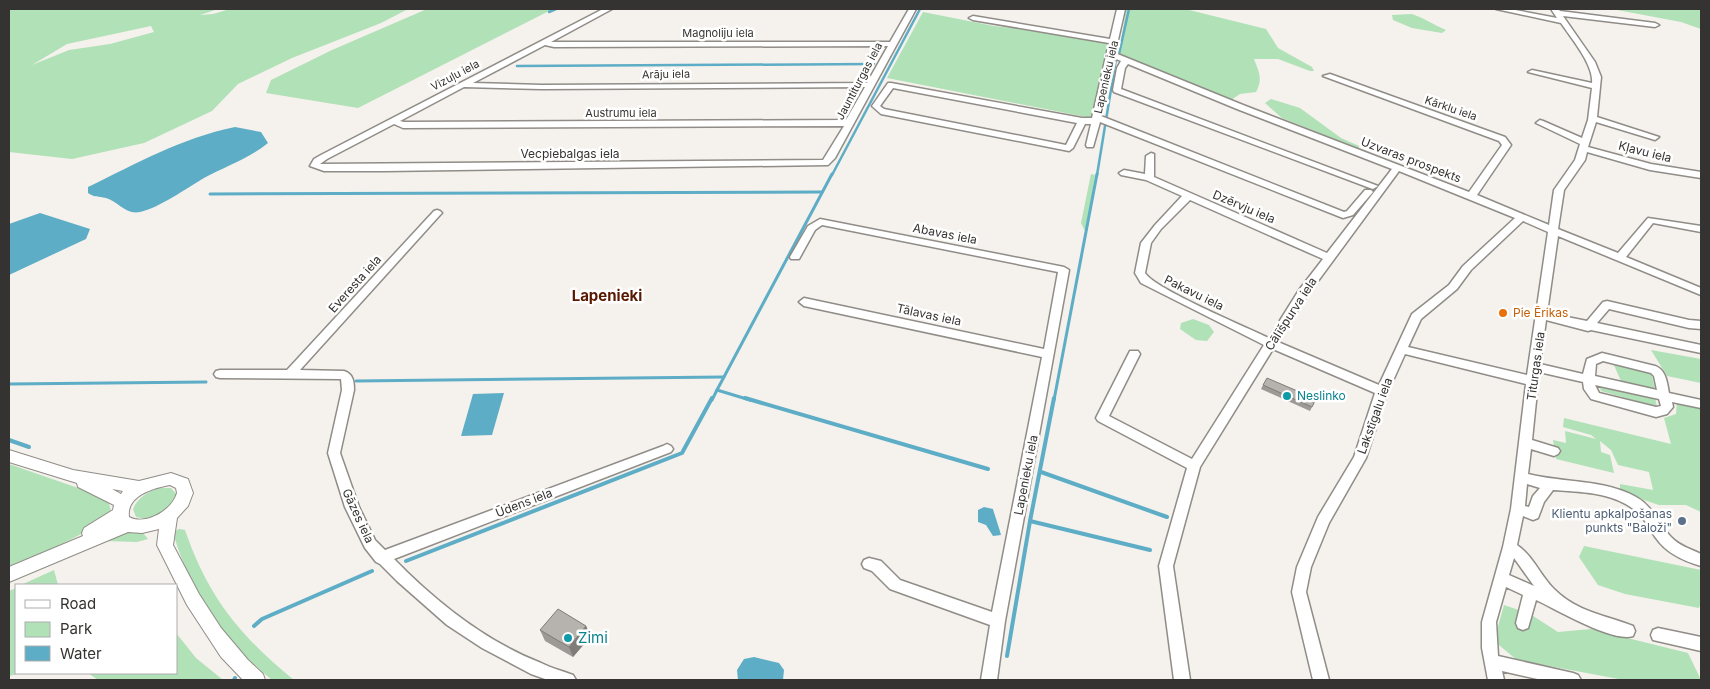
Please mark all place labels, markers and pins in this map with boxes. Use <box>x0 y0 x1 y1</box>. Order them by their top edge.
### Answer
place label: Pie Ērikas <box>1513 305 1568 320</box>
marker: Pie Ērikas <box>1497 307 1509 319</box>
place label: Neslinko <box>1297 388 1346 403</box>
marker: Neslinko <box>1281 390 1293 402</box>
place label: Klientu apkalpošanas punkts "Baloži" <box>1552 506 1672 535</box>
marker: Klientu apkalpošanas punkts "Baloži" <box>1676 515 1688 527</box>
place label: Zimi <box>578 628 608 647</box>
marker: Zimi <box>562 632 574 644</box>

